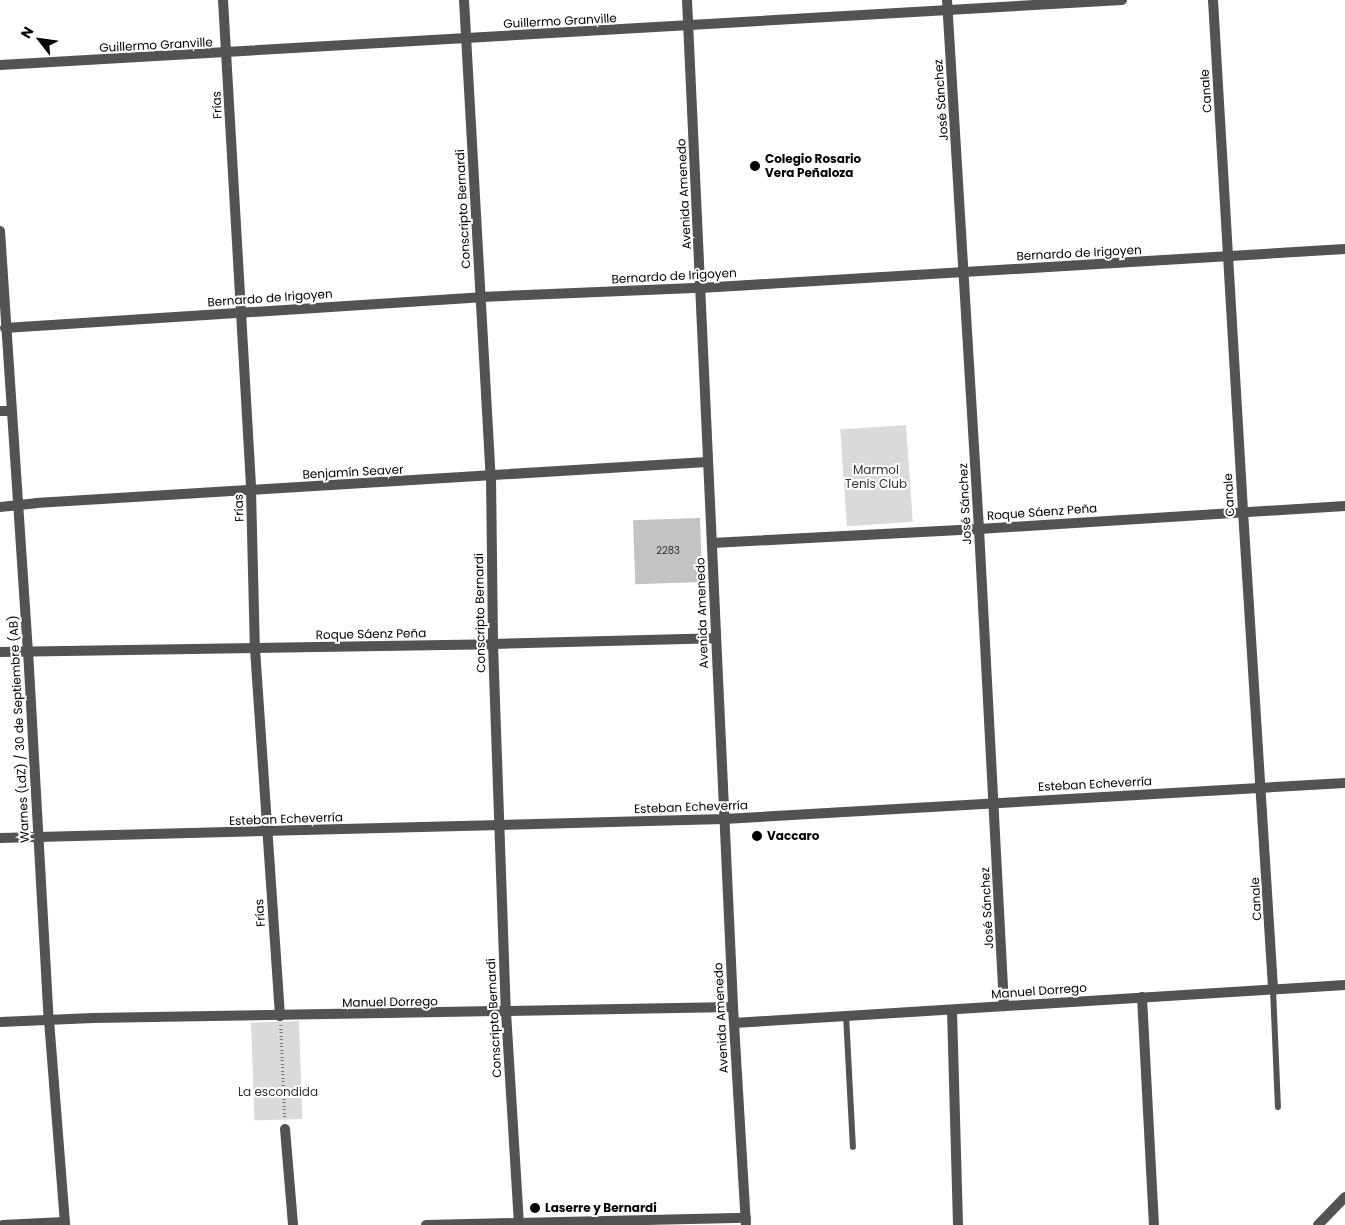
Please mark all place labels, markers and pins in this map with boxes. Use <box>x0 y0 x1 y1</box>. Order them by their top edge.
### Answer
place label: Colegio Rosario Vera Peñaloza <box>765 152 861 180</box>
marker: Colegio Rosario Vera Peñaloza <box>749 160 761 172</box>
place label: Vaccaro <box>767 829 819 843</box>
marker: Vaccaro <box>751 830 763 842</box>
place label: Laserre y Bernardi <box>545 1201 657 1215</box>
marker: Laserre y Bernardi <box>529 1202 541 1214</box>

